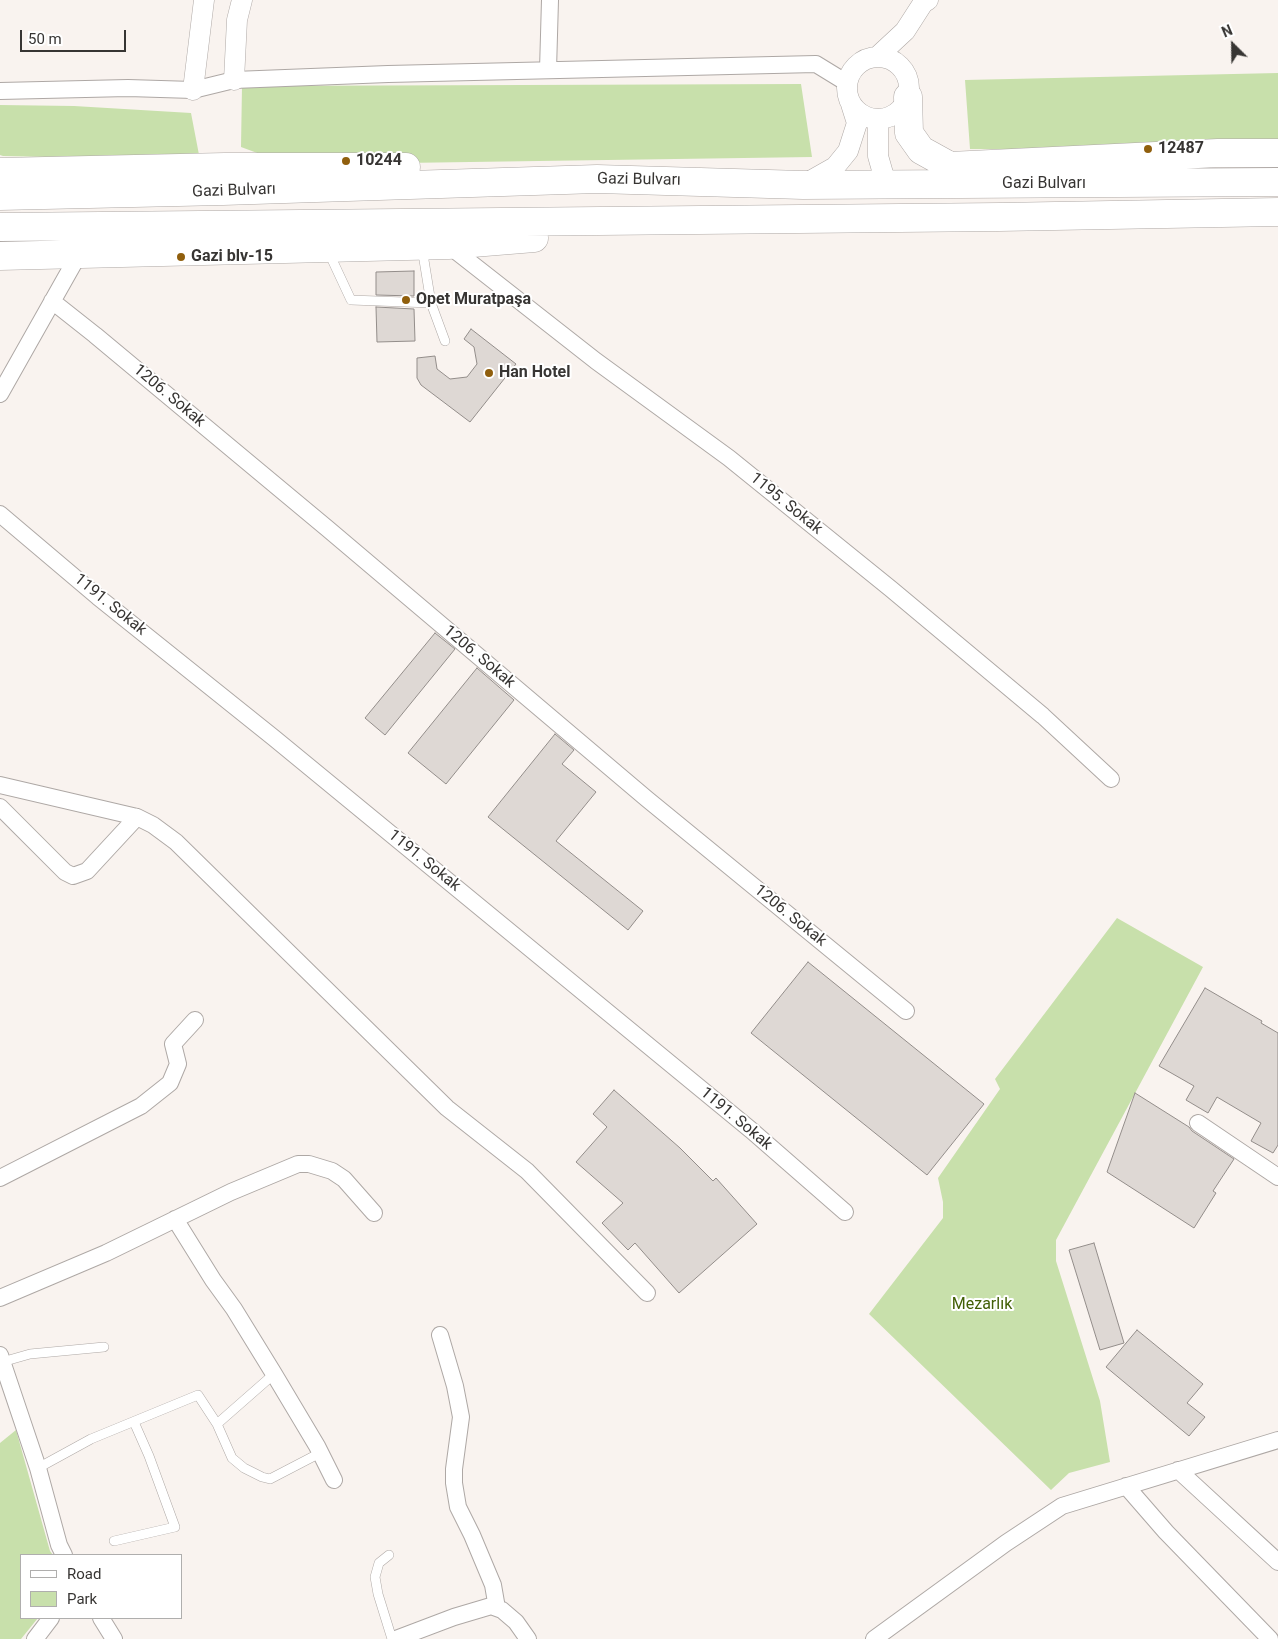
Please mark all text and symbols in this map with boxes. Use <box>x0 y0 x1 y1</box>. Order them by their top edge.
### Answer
scale bar <box>22 20 129 52</box>
north arrow <box>1208 20 1258 70</box>
text: N <box>1219 22 1235 40</box>
text: 50 m <box>28 30 62 48</box>
place label: 12487 <box>1158 139 1204 159</box>
marker: 12487 <box>1142 143 1154 155</box>
place label: 10244 <box>356 151 402 171</box>
marker: 10244 <box>340 155 352 167</box>
street label: Gazi Bulvarı <box>597 170 681 190</box>
street label: Gazi Bulvarı <box>1002 174 1086 194</box>
street label: Gazi Bulvarı <box>192 180 276 202</box>
place label: Gazi blv-15 <box>191 247 273 267</box>
marker: Gazi blv-15 <box>175 251 187 263</box>
place label: Opet Muratpaşa <box>416 290 531 310</box>
marker: Opet Muratpaşa <box>400 294 412 306</box>
street label: 1206. Sokak <box>129 360 209 432</box>
place label: Han Hotel <box>499 363 570 383</box>
marker: Han Hotel <box>483 367 495 379</box>
street label: 1195. Sokak <box>746 469 826 539</box>
street label: 1191. Sokak <box>70 570 150 640</box>
street label: 1206. Sokak <box>439 621 519 693</box>
street label: 1191. Sokak <box>384 826 464 896</box>
street label: 1206. Sokak <box>750 881 830 951</box>
street label: 1191. Sokak <box>696 1083 776 1155</box>
park label: Mezarlık <box>952 1295 1012 1315</box>
legend <box>20 1554 182 1619</box>
text: Road <box>67 1565 101 1583</box>
text: Park <box>67 1590 97 1608</box>

